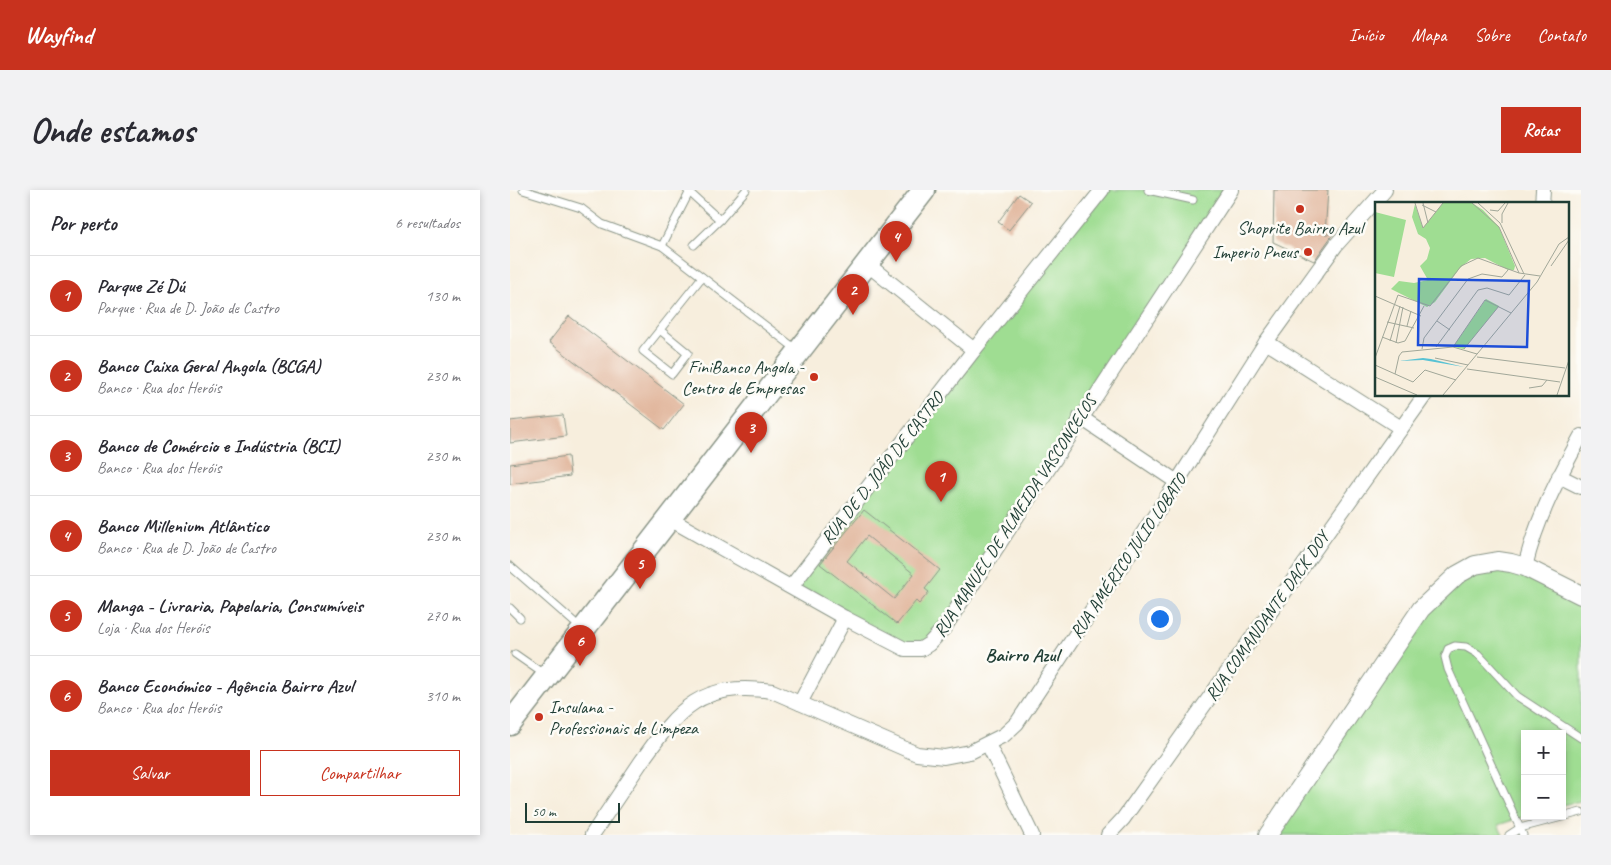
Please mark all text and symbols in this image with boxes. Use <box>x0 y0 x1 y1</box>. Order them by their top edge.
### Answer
text: Wayfind <box>25 20 92 50</box>
text: Início <box>1349 24 1384 46</box>
text: Mapa <box>1412 24 1446 46</box>
text: Sobre <box>1474 24 1510 46</box>
text: Contato <box>1538 24 1586 46</box>
button: Rotas <box>1501 107 1581 153</box>
text: Onde estamos <box>30 108 195 153</box>
inset map <box>1375 202 1568 396</box>
marker: Shoprite Bairro Azul <box>1294 203 1306 215</box>
text: Por perto <box>50 210 117 236</box>
text: 6 resultados <box>395 213 460 233</box>
place label: Shoprite Bairro Azul <box>1237 217 1366 239</box>
pin: 4 <box>880 221 912 262</box>
place label: Imperio Pneus <box>1213 241 1300 263</box>
marker: Imperio Pneus <box>1302 246 1314 258</box>
text: Parque Zé Dú <box>97 274 184 298</box>
pin: 2 <box>837 274 869 315</box>
text: 1 <box>62 286 70 306</box>
text: 130 m <box>426 286 460 306</box>
text: Parque · Rua de D. João de Castro <box>97 298 279 318</box>
text: Banco Caixa Geral Angola (BCGA) <box>97 354 320 378</box>
place label: FiniBanco Angola - Centro de Empresas <box>682 356 806 399</box>
text: 2 <box>62 366 70 386</box>
text: 230 m <box>426 366 460 386</box>
marker: FiniBanco Angola - Centro de Empresas <box>808 371 820 383</box>
text: Banco · Rua dos Heróis <box>97 378 221 398</box>
street label: RUA DE D. JOÃO DE CASTRO <box>816 386 949 548</box>
street label: RUA MANUEL DE ALMEIDA VASCONCELOS <box>929 388 1103 641</box>
pin: 3 <box>735 412 767 453</box>
text: Banco de Comércio e Indústria (BCI) <box>97 434 340 458</box>
text: 3 <box>62 446 70 466</box>
text: 230 m <box>426 446 460 466</box>
text: Banco · Rua dos Heróis <box>97 458 221 478</box>
pin: 1 <box>925 461 957 502</box>
street label: RUA AMÉRICO JULIO LOBATO <box>1065 468 1192 642</box>
text: Banco Millenium Atlântico <box>97 514 269 538</box>
street label: RUA COMANDANTE DACK DOY <box>1200 525 1336 705</box>
text: 4 <box>62 526 70 546</box>
text: 230 m <box>426 526 460 546</box>
text: Banco · Rua de D. João de Castro <box>97 538 276 558</box>
pin: 5 <box>624 548 656 589</box>
text: Manga - Livraria, Papelaria, Consumíveis <box>97 594 363 618</box>
text: 5 <box>63 606 69 626</box>
text: 270 m <box>426 606 460 626</box>
your location <box>1147 606 1173 632</box>
text: Loja · Rua dos Heróis <box>97 618 209 638</box>
pin: 6 <box>564 625 596 666</box>
district label: Bairro Azul <box>985 643 1062 667</box>
text: Banco Económico - Agência Bairro Azul <box>97 674 353 698</box>
text: 6 <box>62 686 70 706</box>
text: 310 m <box>426 686 460 706</box>
place label: Insulana - Professionais de Limpeza <box>549 696 699 739</box>
text: Banco · Rua dos Heróis <box>97 698 221 718</box>
marker: Insulana - Professionais de Limpeza <box>533 711 545 723</box>
map controls <box>1521 730 1566 820</box>
button: + <box>1521 730 1566 775</box>
button: Salvar <box>50 750 250 796</box>
button: Compartilhar <box>260 750 460 796</box>
button: − <box>1521 775 1566 820</box>
scale bar <box>525 800 620 823</box>
text: 50 m <box>532 803 556 820</box>

